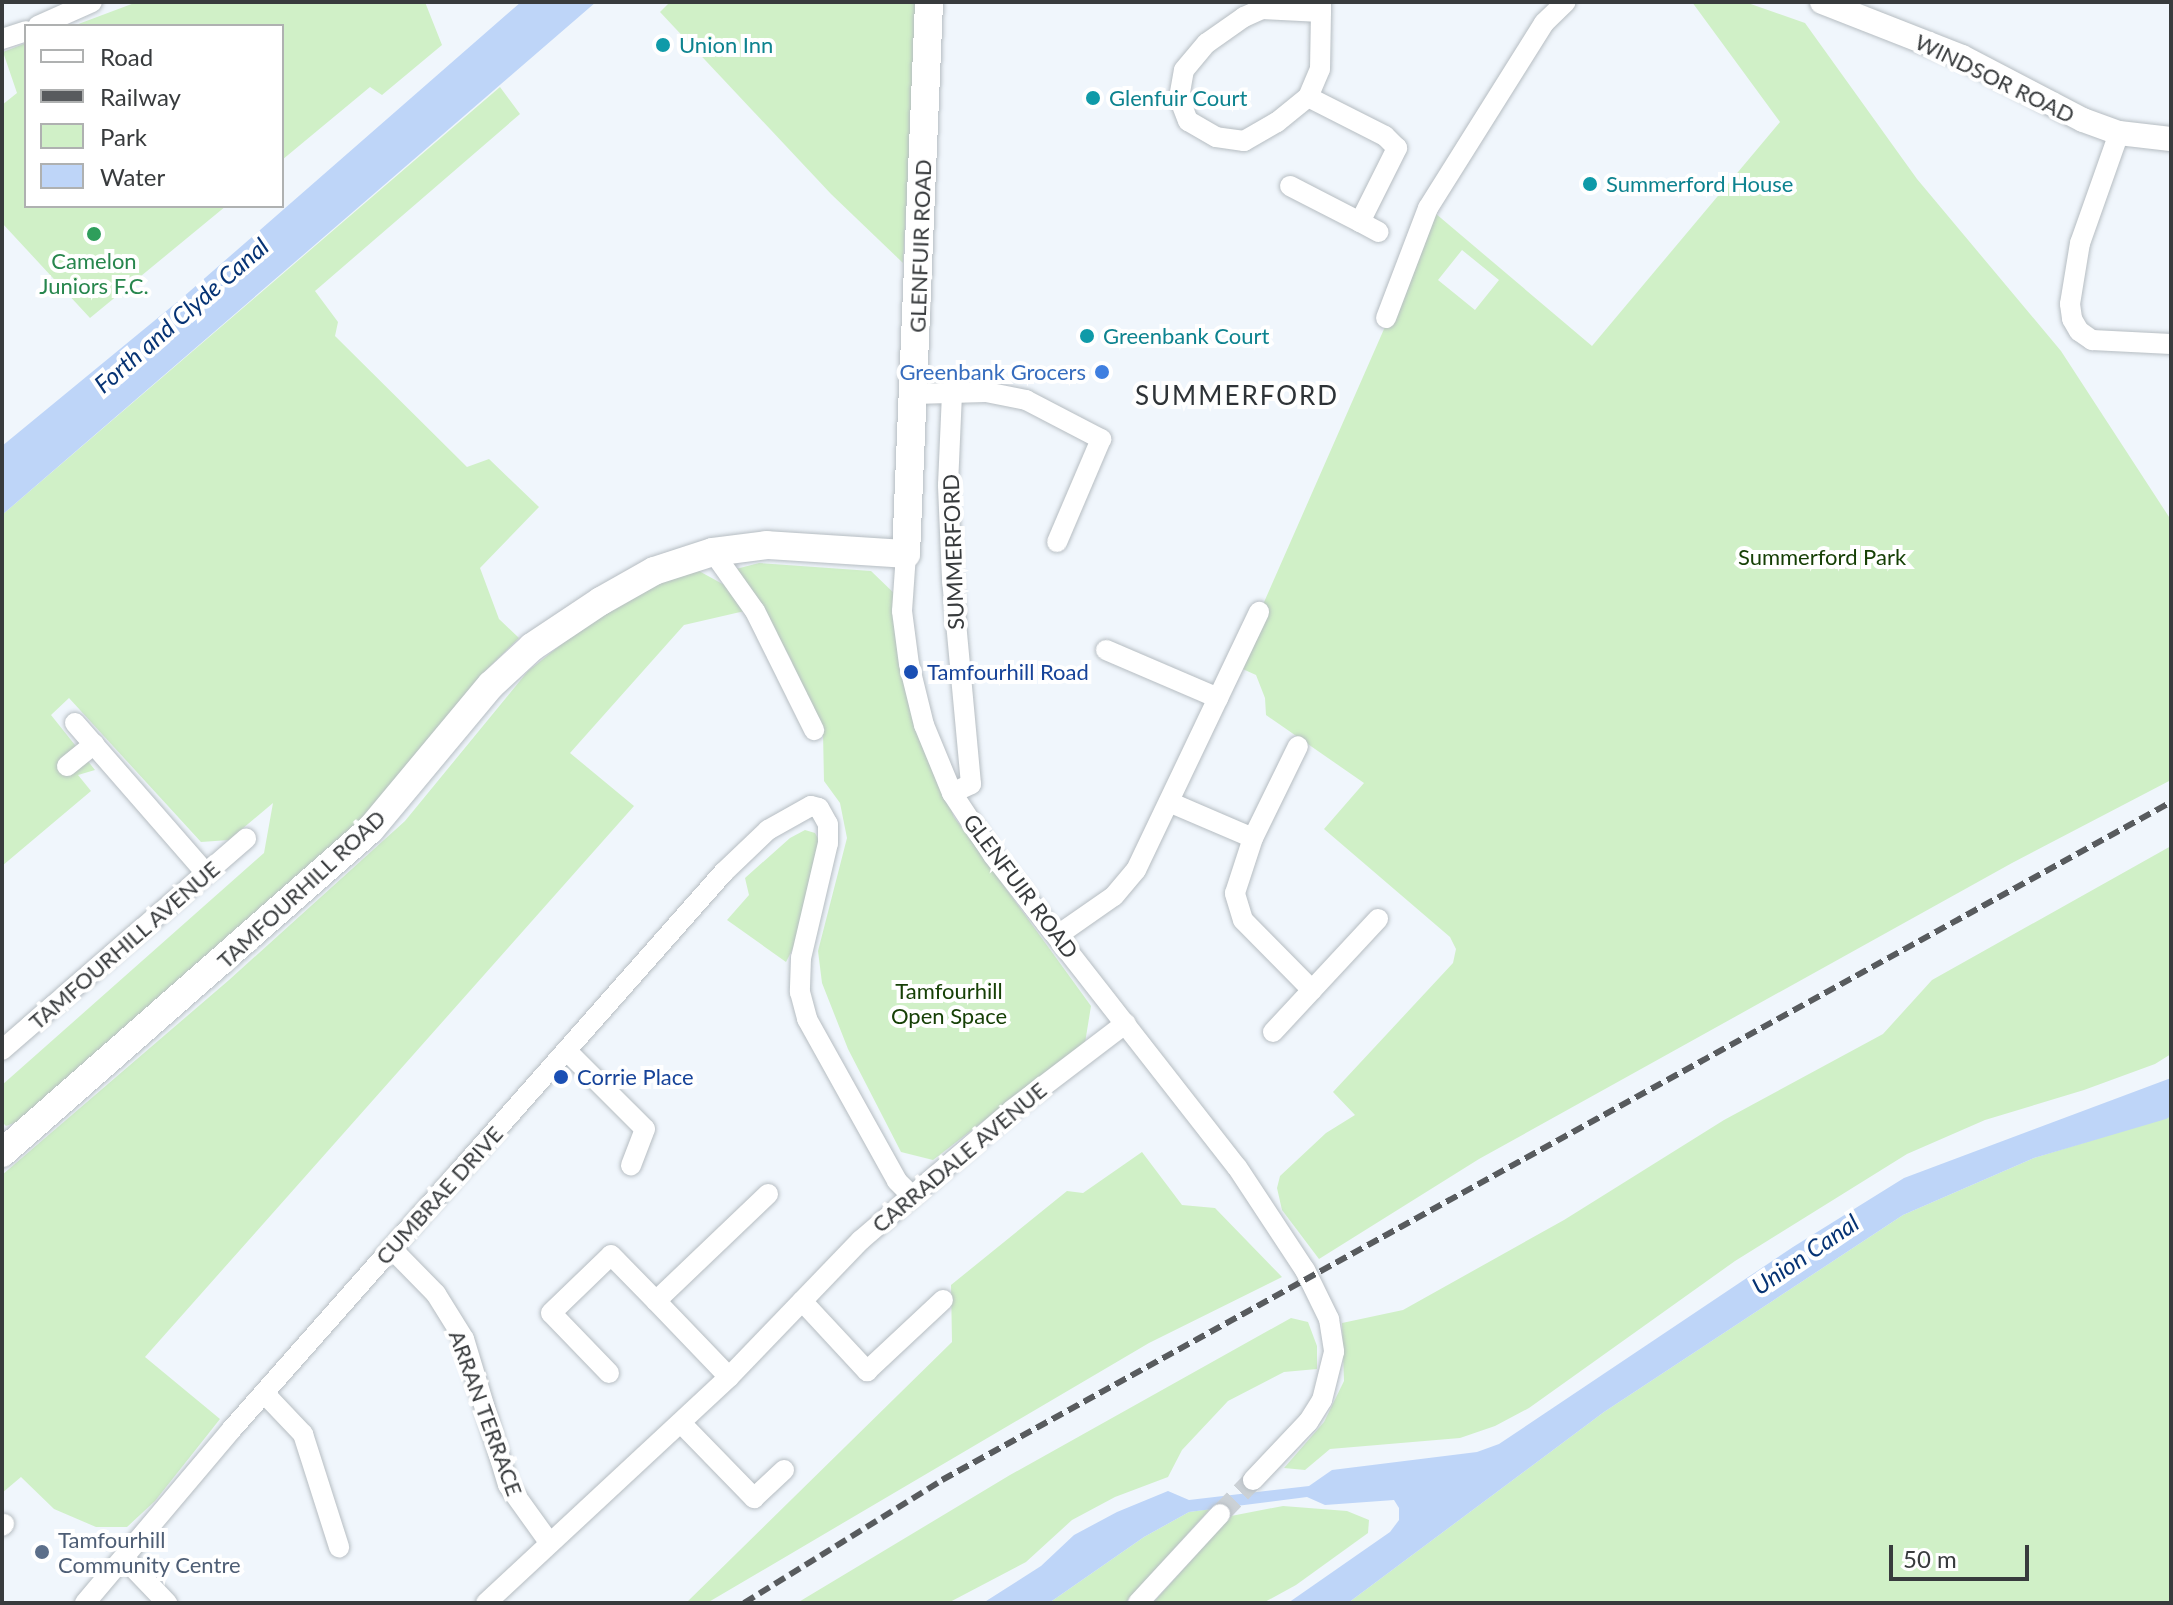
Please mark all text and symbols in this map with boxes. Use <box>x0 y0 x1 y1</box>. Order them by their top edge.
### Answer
legend <box>24 24 284 208</box>
street label: WINDSOR ROAD <box>1911 28 2079 128</box>
place label: Union Inn <box>679 32 773 58</box>
marker: Union Inn <box>654 36 672 54</box>
text: Road <box>100 42 153 71</box>
text: Railway <box>100 82 181 111</box>
place label: Glenfuir Court <box>1109 85 1248 111</box>
marker: Glenfuir Court <box>1084 89 1102 107</box>
text: Park <box>100 122 147 151</box>
street label: GLENFUIR ROAD <box>904 159 936 333</box>
text: Water <box>100 162 165 191</box>
place label: Summerford House <box>1606 171 1793 197</box>
marker: Summerford House <box>1581 175 1599 193</box>
marker: Camelon Juniors F.C. <box>85 225 103 243</box>
water label: Forth and Clyde Canal <box>88 232 274 398</box>
place label: Camelon Juniors F.C. <box>39 247 149 298</box>
place label: Greenbank Court <box>1103 323 1269 349</box>
marker: Greenbank Court <box>1078 327 1096 345</box>
place label: Greenbank Grocers <box>899 359 1086 385</box>
marker: Greenbank Grocers <box>1093 363 1111 381</box>
district label: SUMMERFORD <box>1135 380 1339 412</box>
street label: SUMMERFORD <box>937 474 969 630</box>
park label: Summerford Park <box>1738 544 1906 570</box>
place label: Tamfourhill Road <box>927 659 1089 685</box>
marker: Tamfourhill Road <box>902 663 920 681</box>
street label: TAMFOURHILL ROAD <box>211 804 391 974</box>
street label: GLENFUIR ROAD <box>958 809 1084 963</box>
street label: TAMFOURHILL AVENUE <box>23 855 225 1035</box>
park label: Tamfourhill Open Space <box>891 977 1007 1028</box>
place label: Corrie Place <box>577 1064 694 1090</box>
marker: Corrie Place <box>552 1068 570 1086</box>
street label: CARRADALE AVENUE <box>866 1076 1052 1238</box>
street label: CUMBRAE DRIVE <box>370 1120 508 1270</box>
water label: Union Canal <box>1746 1208 1864 1300</box>
street label: ARRAN TERRACE <box>444 1326 528 1500</box>
place label: Tamfourhill Community Centre <box>58 1526 241 1578</box>
scale bar <box>1893 1529 2033 1579</box>
marker: Tamfourhill Community Centre <box>33 1543 51 1561</box>
text: 50 m <box>1903 1544 1957 1573</box>

